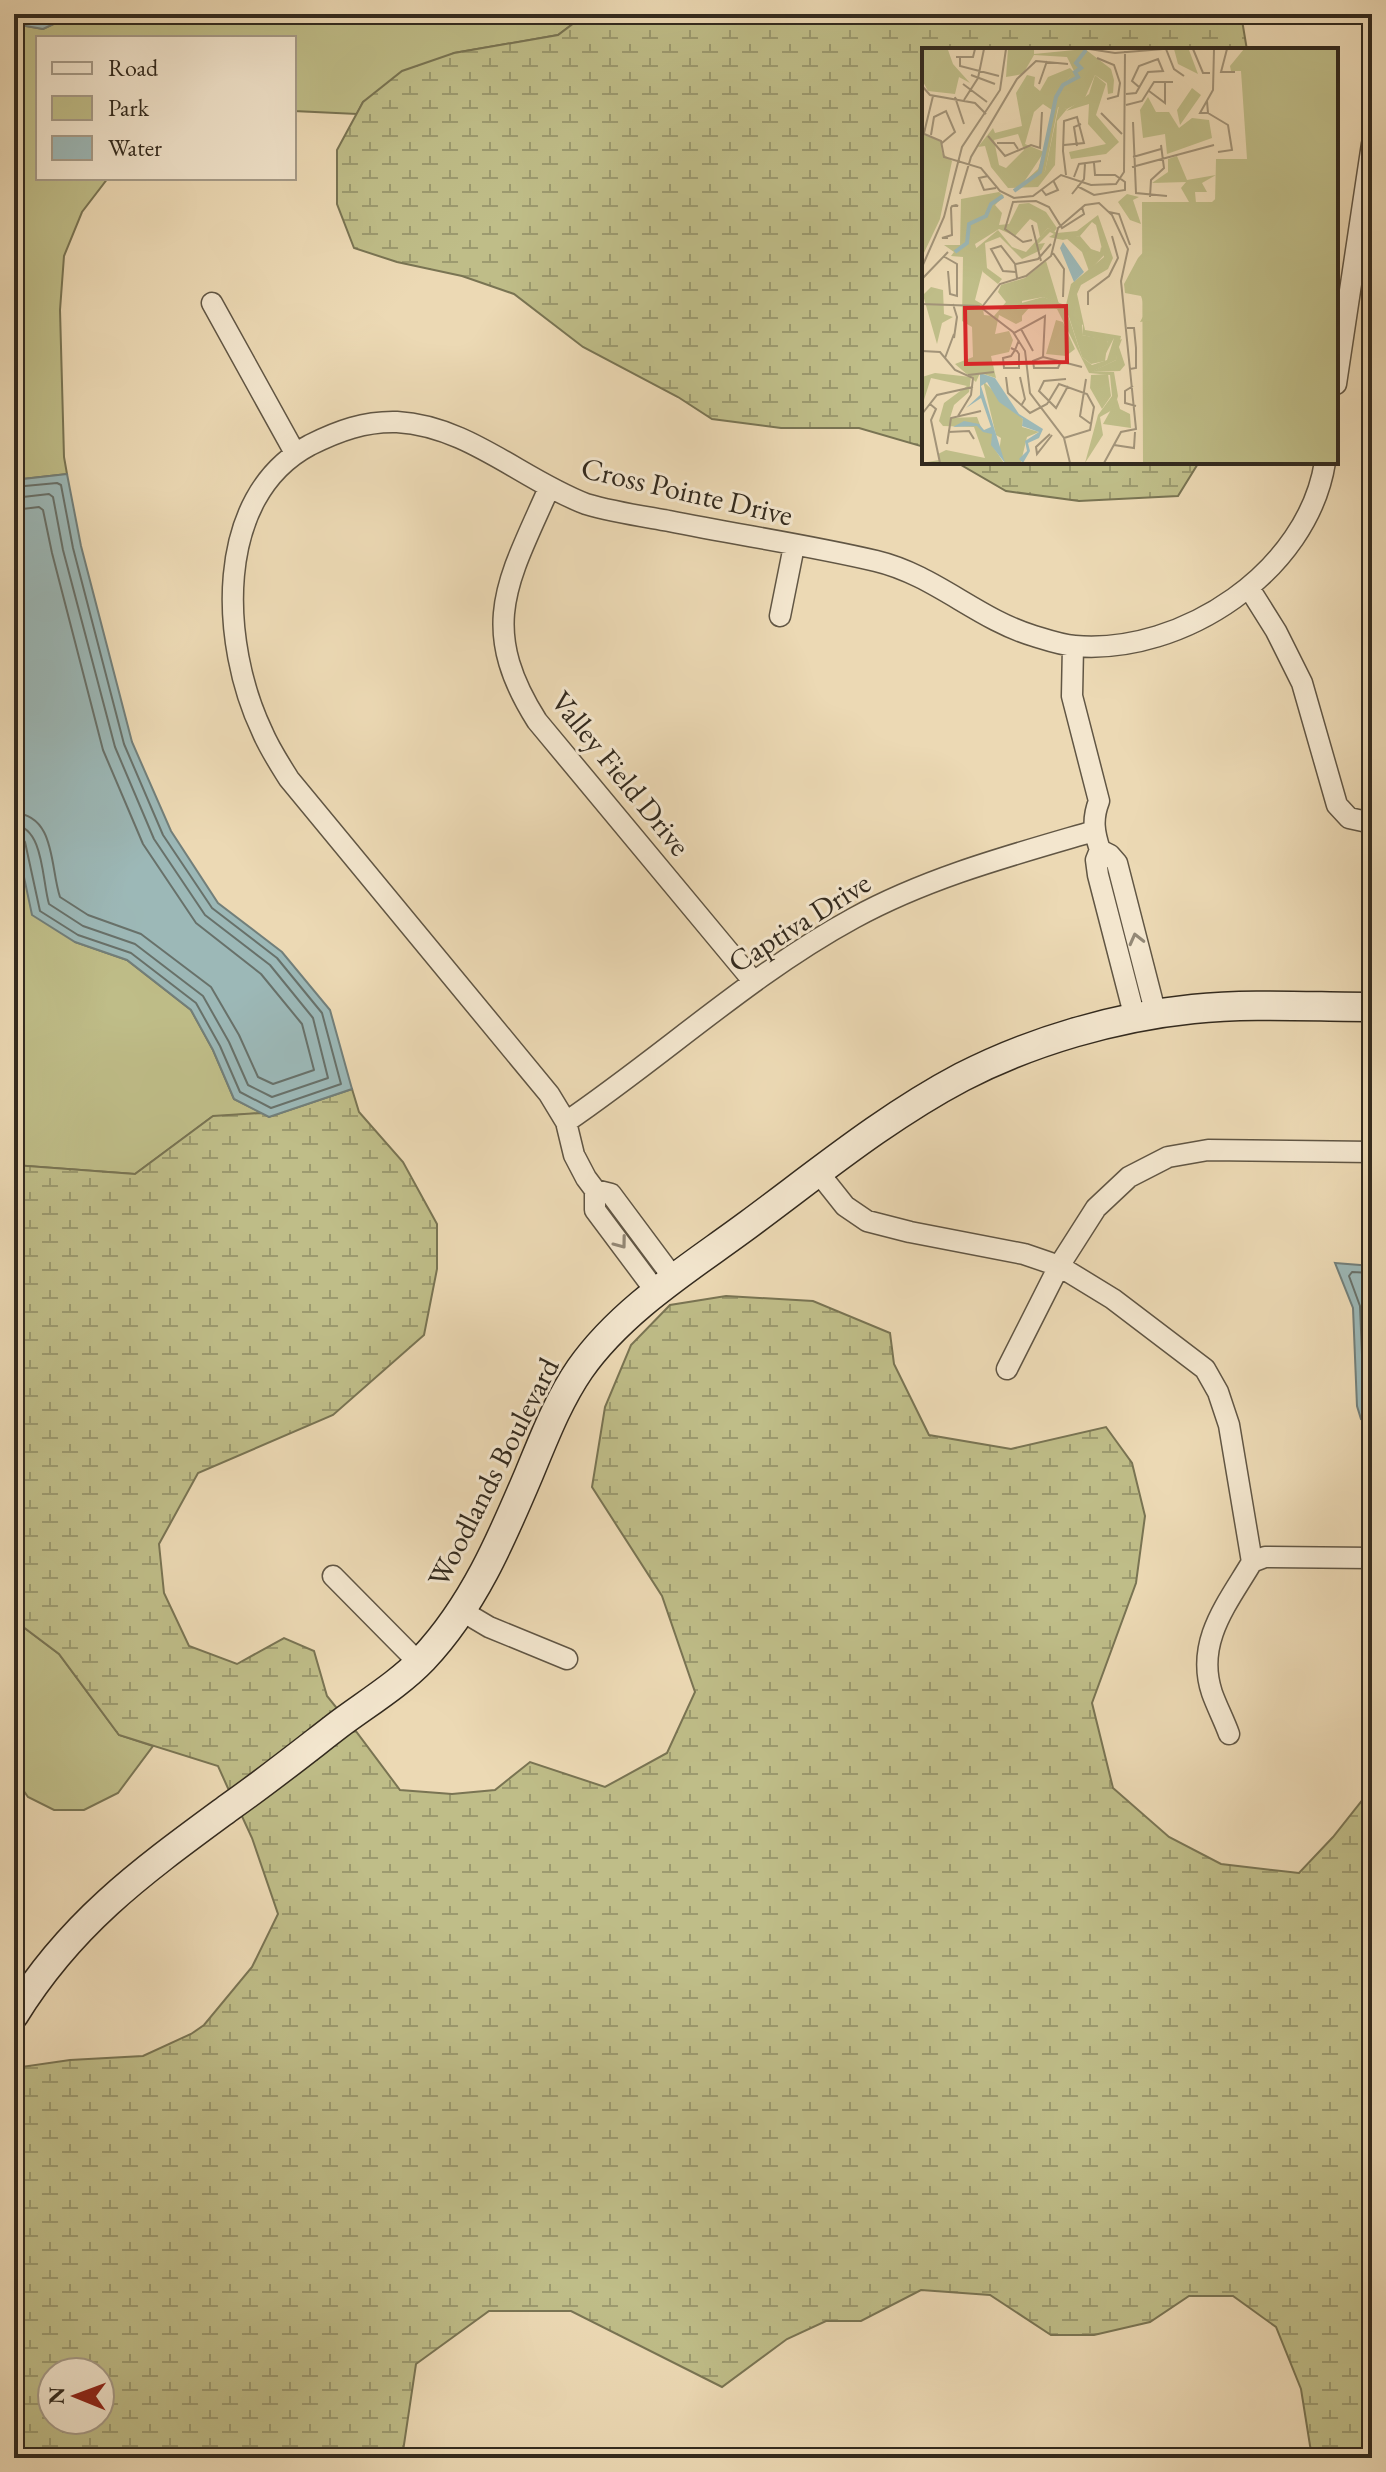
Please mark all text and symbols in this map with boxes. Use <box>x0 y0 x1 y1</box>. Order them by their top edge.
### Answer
legend <box>36 36 296 180</box>
inset map <box>922 48 1338 464</box>
text: Road <box>108 52 159 83</box>
text: Park <box>108 92 150 123</box>
text: Water <box>108 132 162 163</box>
street label: Cross Pointe Drive <box>577 448 797 534</box>
street label: Valley Field Drive <box>543 683 699 863</box>
street label: Captiva Drive <box>721 863 877 981</box>
one-way arrow <box>1129 933 1146 947</box>
one-way arrow <box>611 1234 625 1249</box>
street label: Woodlands Boulevard <box>418 1350 568 1593</box>
north arrow <box>36 2356 116 2436</box>
text: N <box>42 2386 71 2405</box>

